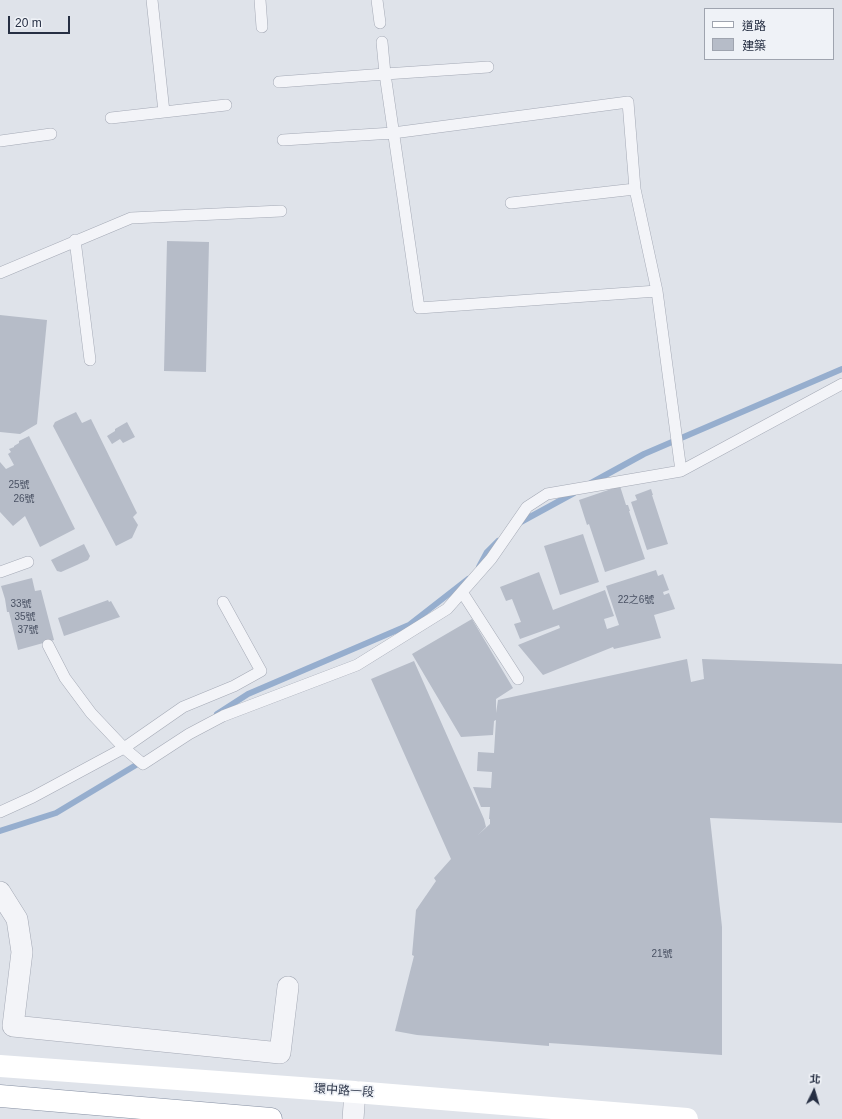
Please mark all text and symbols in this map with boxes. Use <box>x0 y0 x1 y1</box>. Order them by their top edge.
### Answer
scale bar <box>10 8 72 34</box>
legend <box>704 8 834 60</box>
text: 20 m <box>15 16 42 30</box>
text: 道路 <box>742 19 766 33</box>
text: 建築 <box>742 39 766 53</box>
house number: 25號 <box>8 479 30 491</box>
house number: 26號 <box>13 493 35 505</box>
house number: 22之6號 <box>618 594 654 606</box>
house number: 33號 <box>10 598 32 610</box>
house number: 35號 <box>14 611 36 623</box>
house number: 37號 <box>17 624 39 636</box>
house number: 21號 <box>651 948 673 960</box>
north arrow <box>794 1071 834 1111</box>
text: 北 <box>809 1073 821 1086</box>
street label: 環中路一段 <box>314 1082 374 1100</box>

